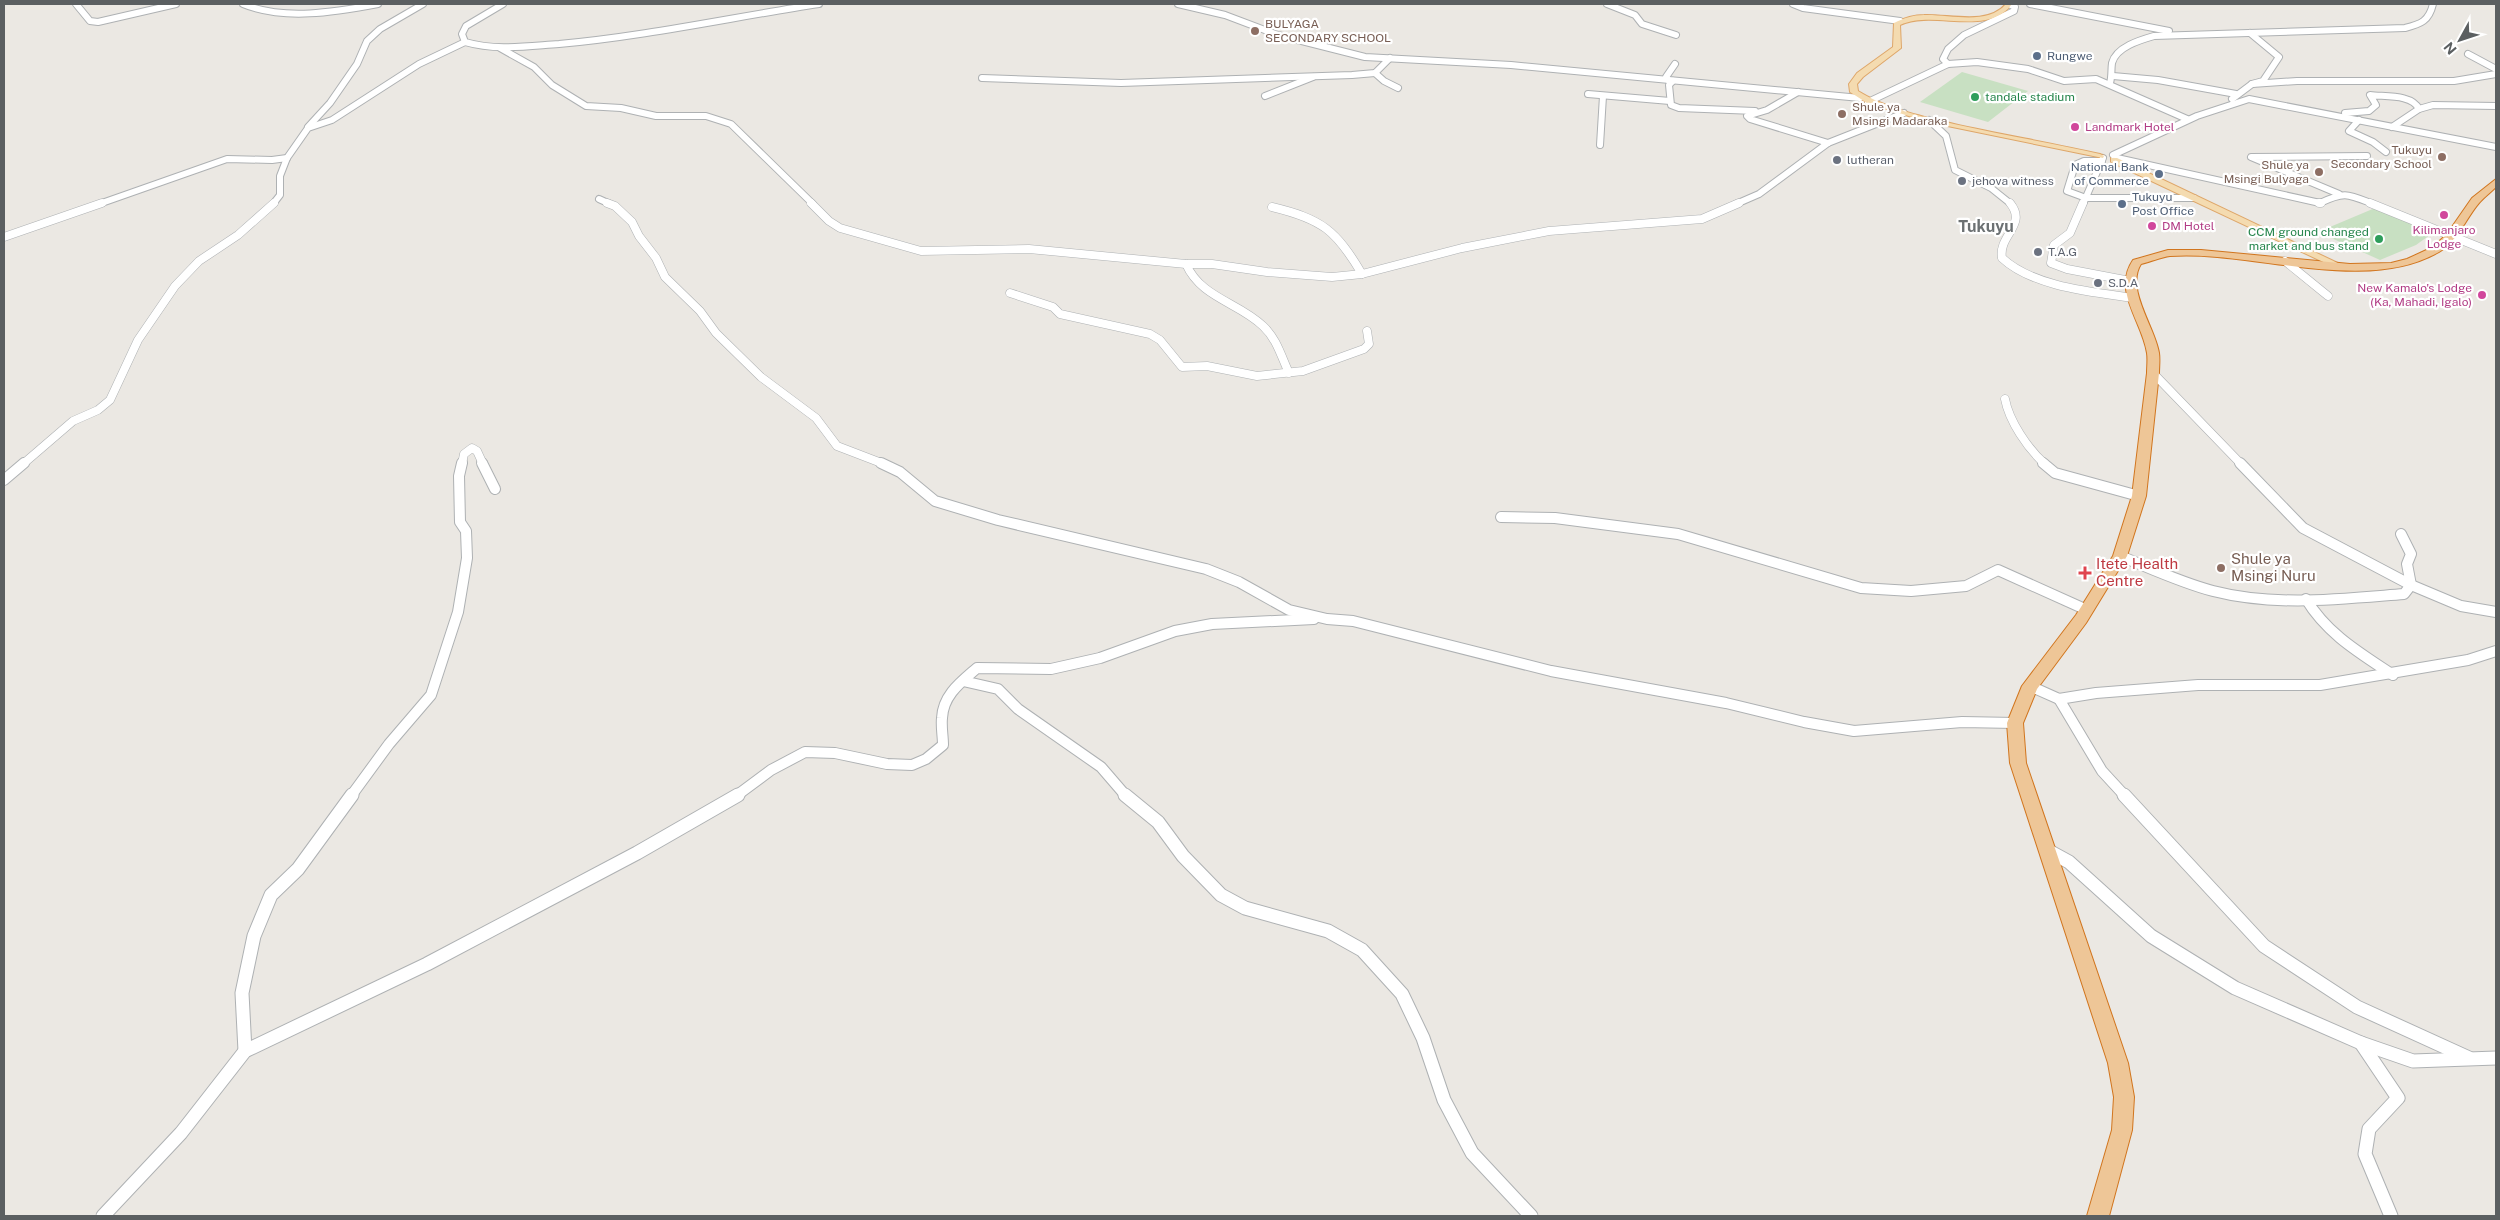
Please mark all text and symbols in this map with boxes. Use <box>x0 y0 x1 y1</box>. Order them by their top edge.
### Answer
north arrow <box>2435 15 2485 65</box>
place label: BULYAGA SECONDARY SCHOOL <box>1265 17 1391 45</box>
marker: BULYAGA SECONDARY SCHOOL <box>1249 25 1261 37</box>
text: N <box>2440 39 2460 58</box>
place label: Rungwe <box>2047 49 2093 63</box>
marker: Rungwe <box>2031 50 2043 62</box>
place label: tandale stadium <box>1985 90 2075 104</box>
marker: tandale stadium <box>1969 91 1981 103</box>
place label: Shule ya Msingi Madaraka <box>1852 100 1947 128</box>
marker: Shule ya Msingi Madaraka <box>1836 108 1848 120</box>
place label: Landmark Hotel <box>2085 120 2175 134</box>
marker: Landmark Hotel <box>2069 121 2081 133</box>
place label: Tukuyu Secondary School <box>2330 143 2432 171</box>
marker: Tukuyu Secondary School <box>2436 151 2448 163</box>
place label: lutheran <box>1847 153 1894 167</box>
marker: lutheran <box>1831 154 1843 166</box>
place label: Shule ya Msingi Bulyaga <box>2224 158 2309 186</box>
place label: National Bank of Commerce <box>2071 160 2149 188</box>
marker: Shule ya Msingi Bulyaga <box>2313 166 2325 178</box>
marker: National Bank of Commerce <box>2153 168 2165 180</box>
place label: jehova witness <box>1971 174 2054 188</box>
marker: jehova witness <box>1956 175 1968 187</box>
place label: Tukuyu Post Office <box>2132 190 2194 218</box>
marker: Tukuyu Post Office <box>2116 198 2128 210</box>
marker: Kilimanjaro Lodge <box>2438 209 2450 221</box>
district label: Tukuyu <box>1958 217 2014 236</box>
place label: DM Hotel <box>2162 219 2215 233</box>
marker: DM Hotel <box>2146 220 2158 232</box>
place label: Kilimanjaro Lodge <box>2413 223 2476 251</box>
place label: CCM ground changed market and bus stand <box>2248 225 2369 253</box>
marker: CCM ground changed market and bus stand <box>2373 233 2385 245</box>
place label: T.A.G <box>2048 245 2077 259</box>
marker: T.A.G <box>2032 246 2044 258</box>
place label: S.D.A <box>2108 276 2139 290</box>
marker: S.D.A <box>2092 277 2104 289</box>
place label: New Kamalo's Lodge (Ka, Mahadi, Igalo) <box>2357 281 2472 309</box>
marker: New Kamalo's Lodge (Ka, Mahadi, Igalo) <box>2476 289 2488 301</box>
place label: Shule ya Msingi Nuru <box>2231 550 2316 584</box>
place label: Itete Health Centre <box>2096 555 2178 589</box>
marker: Shule ya Msingi Nuru <box>2215 562 2227 574</box>
marker: Itete Health Centre <box>2078 566 2092 580</box>

